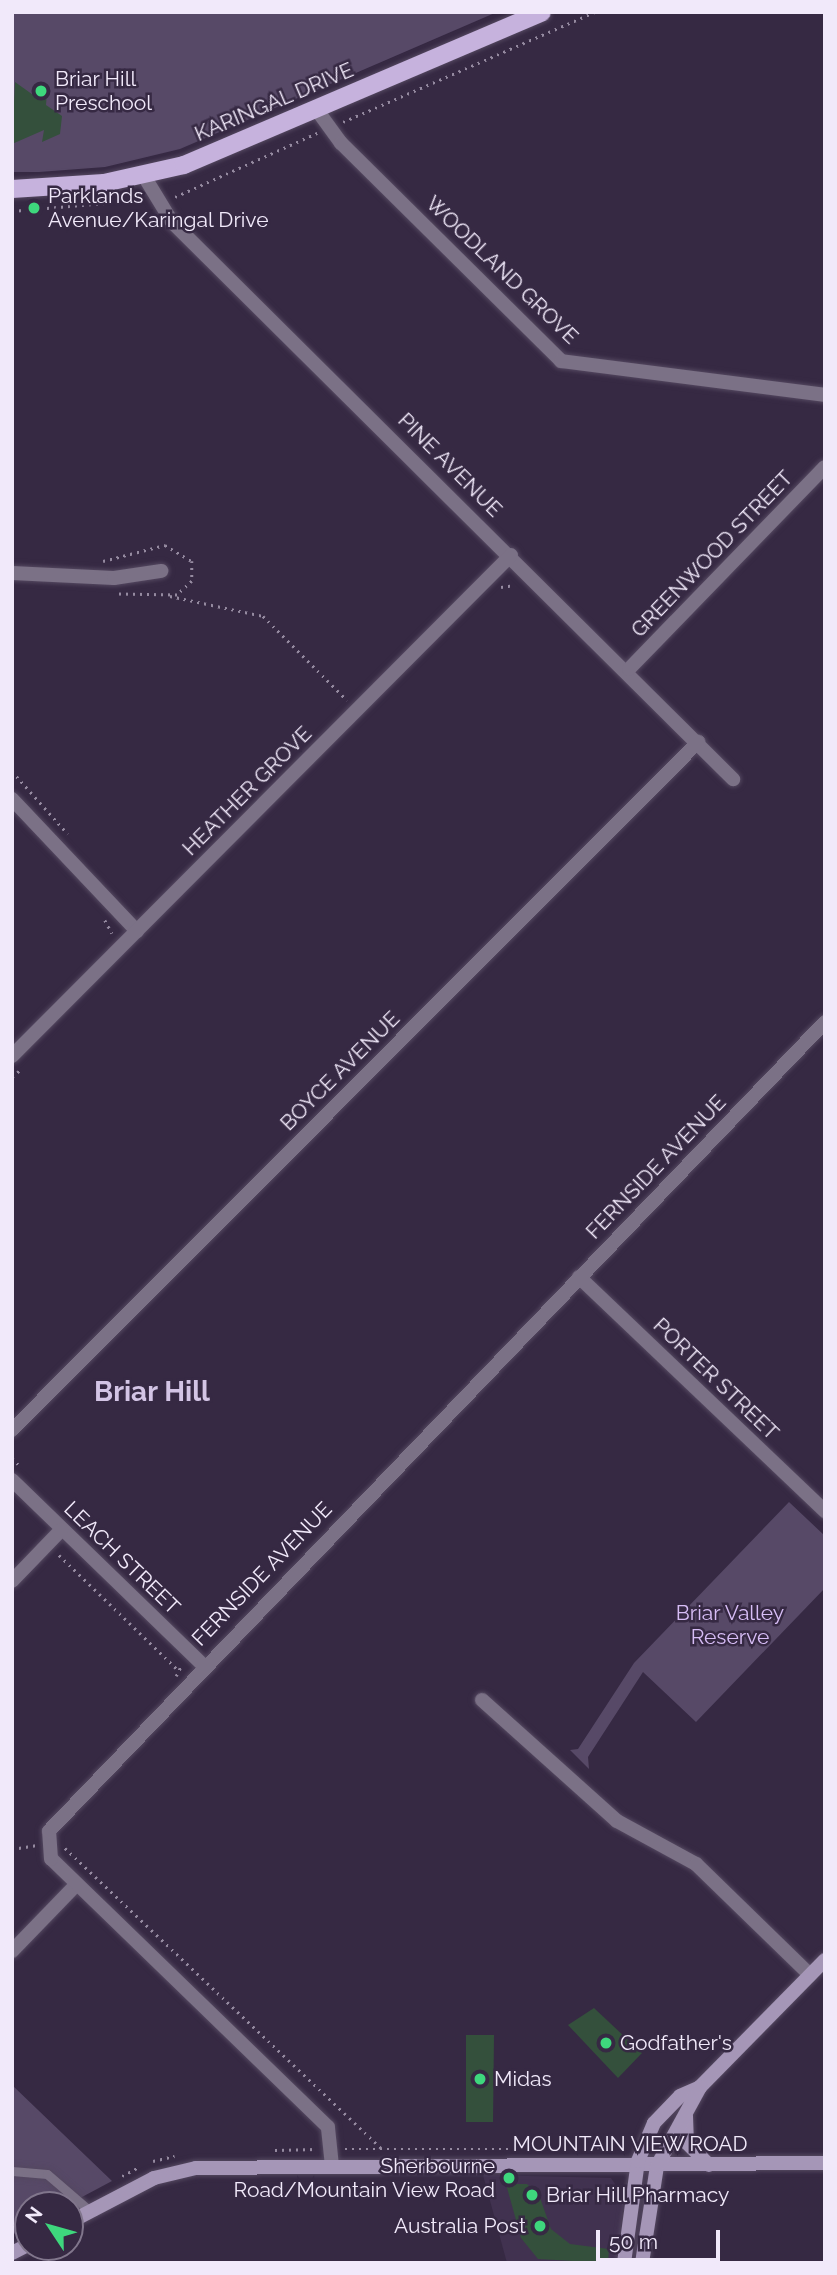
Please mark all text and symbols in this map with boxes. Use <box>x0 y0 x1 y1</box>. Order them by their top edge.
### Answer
street label: KARINGAL DRIVE <box>191 57 357 147</box>
place label: Briar Hill Preschool <box>55 66 152 116</box>
marker: Briar Hill Preschool <box>33 83 49 99</box>
place label: Parklands Avenue/Karingal Drive <box>48 183 269 233</box>
street label: WOODLAND GROVE <box>421 191 583 349</box>
marker: Parklands Avenue/Karingal Drive <box>26 200 42 216</box>
street label: PINE AVENUE <box>392 407 508 523</box>
street label: GREENWOOD STREET <box>626 466 798 642</box>
street label: HEATHER GROVE <box>177 721 317 861</box>
street label: BOYCE AVENUE <box>275 1006 405 1136</box>
street label: FERNSIDE AVENUE <box>581 1090 731 1244</box>
street label: PORTER STREET <box>648 1313 784 1445</box>
district label: Briar Hill <box>94 1375 210 1409</box>
street label: LEACH STREET <box>59 1496 185 1620</box>
street label: FERNSIDE AVENUE <box>187 1497 337 1651</box>
park label: Briar Valley Reserve <box>675 1600 785 1650</box>
place label: Godfather's <box>620 2030 732 2056</box>
marker: Godfather's <box>598 2035 614 2051</box>
place label: Midas <box>494 2066 552 2092</box>
marker: Midas <box>472 2071 488 2087</box>
street label: MOUNTAIN VIEW ROAD <box>512 2131 748 2157</box>
place label: Sherbourne Road/Mountain View Road <box>232 2153 495 2203</box>
marker: Sherbourne Road/Mountain View Road <box>501 2170 517 2186</box>
place label: Briar Hill Pharmacy <box>546 2182 731 2208</box>
marker: Briar Hill Pharmacy <box>524 2187 540 2203</box>
north arrow <box>14 2191 84 2261</box>
text: N <box>20 2203 47 2227</box>
place label: Australia Post <box>394 2213 526 2239</box>
scale bar <box>599 2216 723 2260</box>
marker: Australia Post <box>532 2218 548 2234</box>
text: 50 m <box>609 2229 658 2254</box>

